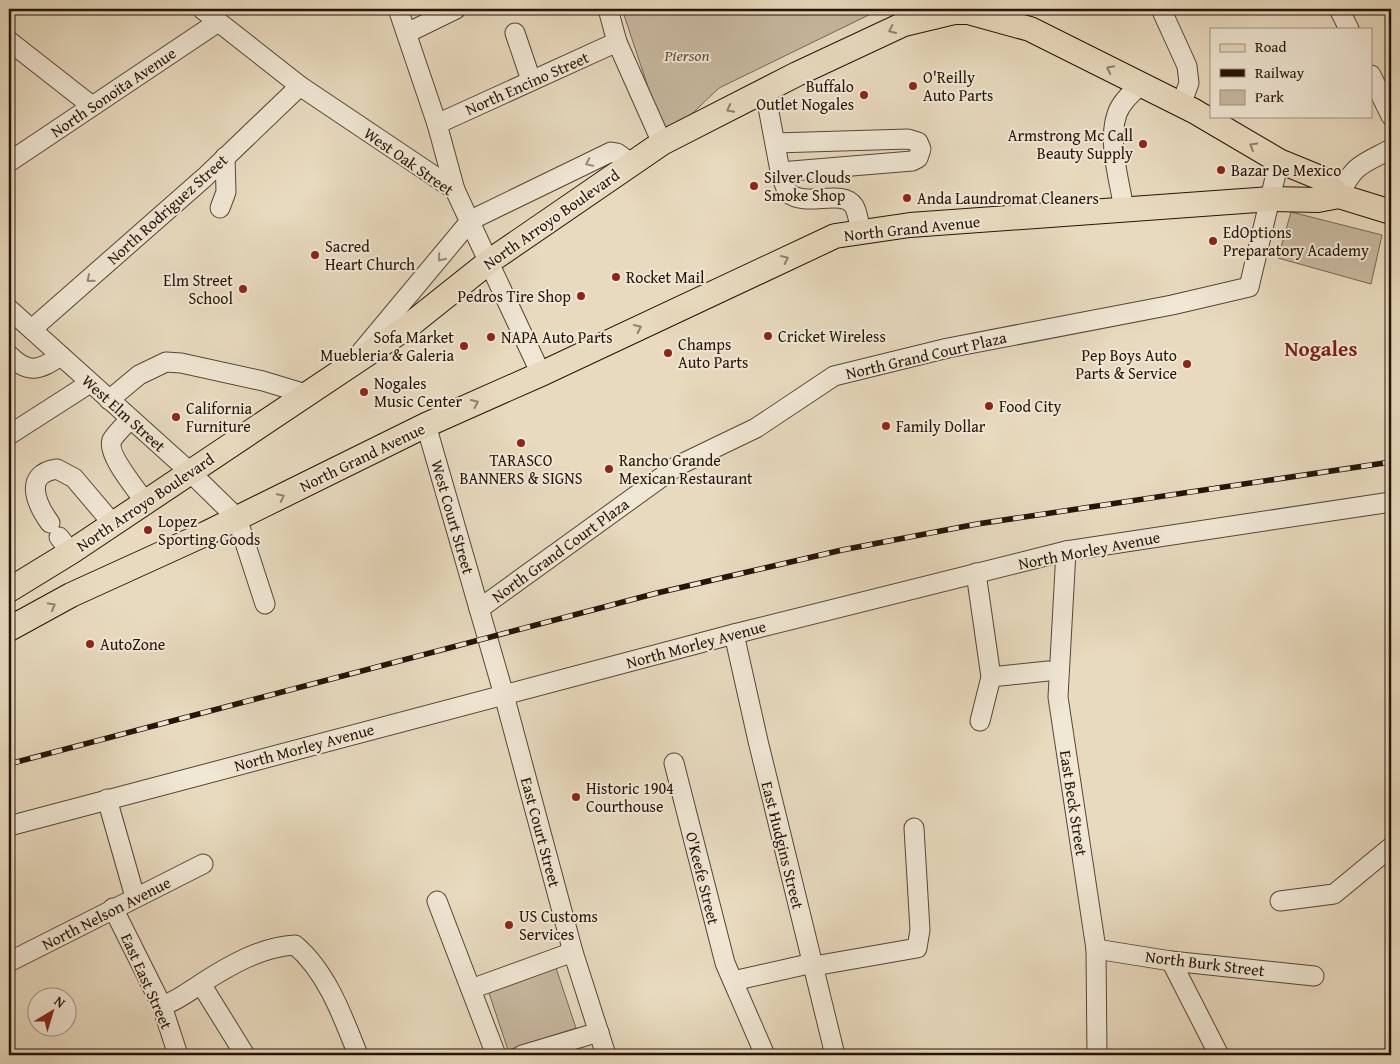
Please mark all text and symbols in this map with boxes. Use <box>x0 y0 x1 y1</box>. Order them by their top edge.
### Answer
one-way arrow <box>888 24 897 34</box>
legend <box>1210 28 1372 118</box>
text: Road <box>1255 36 1286 57</box>
street label: North Sonoita Avenue <box>45 41 181 143</box>
park label: Pierson <box>663 43 710 67</box>
street label: North Encino Street <box>461 45 593 121</box>
text: Railway <box>1255 62 1305 83</box>
place label: O'Reilly Auto Parts <box>923 65 993 107</box>
one-way arrow <box>1106 65 1115 75</box>
place label: Buffalo Outlet Nogales <box>756 74 854 116</box>
marker: O'Reilly Auto Parts <box>907 80 919 92</box>
text: Park <box>1255 86 1284 107</box>
marker: Buffalo Outlet Nogales <box>858 89 870 101</box>
one-way arrow <box>726 103 735 113</box>
street label: West Oak Street <box>359 121 459 201</box>
place label: Armstrong Mc Call Beauty Supply <box>1008 123 1134 165</box>
marker: Armstrong Mc Call Beauty Supply <box>1137 138 1149 150</box>
one-way arrow <box>1250 142 1259 152</box>
street label: North Rodriguez Street <box>101 148 233 270</box>
one-way arrow <box>585 157 594 167</box>
place label: Bazar De Mexico <box>1231 158 1341 182</box>
street label: North Arroyo Boulevard <box>478 163 624 275</box>
marker: Bazar De Mexico <box>1215 164 1227 176</box>
place label: Silver Clouds Smoke Shop <box>764 165 851 207</box>
marker: Silver Clouds Smoke Shop <box>748 180 760 192</box>
place label: Anda Laundromat Cleaners <box>917 186 1099 210</box>
marker: Anda Laundromat Cleaners <box>901 192 913 204</box>
street label: North Grand Avenue <box>843 209 981 247</box>
place label: EdOptions Preparatory Academy <box>1223 220 1369 262</box>
place label: Sacred Heart Church <box>325 234 415 276</box>
marker: EdOptions Preparatory Academy <box>1207 235 1219 247</box>
marker: Sacred Heart Church <box>309 249 321 261</box>
one-way arrow <box>438 252 446 261</box>
one-way arrow <box>780 255 789 265</box>
place label: Rocket Mail <box>626 265 705 289</box>
place label: Elm Street School <box>163 268 234 310</box>
marker: Rocket Mail <box>610 271 622 283</box>
one-way arrow <box>86 273 95 282</box>
marker: Elm Street School <box>237 283 249 295</box>
place label: Pedros Tire Shop <box>458 284 571 308</box>
marker: Pedros Tire Shop <box>575 290 587 302</box>
one-way arrow <box>633 323 642 334</box>
place label: Cricket Wireless <box>778 324 886 348</box>
place label: Sofa Market Muebleria & Galeria <box>320 325 454 367</box>
place label: NAPA Auto Parts <box>501 325 613 349</box>
street label: North Grand Court Plaza <box>843 325 1009 385</box>
marker: Cricket Wireless <box>762 330 774 342</box>
marker: NAPA Auto Parts <box>485 331 497 343</box>
place label: Champs Auto Parts <box>678 332 748 374</box>
district label: Nogales <box>1285 333 1357 364</box>
marker: Sofa Market Muebleria & Galeria <box>458 340 470 352</box>
place label: Pep Boys Auto Parts & Service <box>1075 343 1177 385</box>
marker: Champs Auto Parts <box>662 347 674 359</box>
marker: Pep Boys Auto Parts & Service <box>1181 358 1193 370</box>
street label: West Elm Street <box>77 369 172 458</box>
place label: Nogales Music Center <box>374 371 463 413</box>
marker: Nogales Music Center <box>358 386 370 398</box>
place label: Food City <box>999 394 1061 418</box>
place label: California Furniture <box>186 396 253 438</box>
one-way arrow <box>470 399 479 410</box>
marker: Food City <box>983 400 995 412</box>
marker: California Furniture <box>170 411 182 423</box>
place label: Family Dollar <box>896 414 986 438</box>
street label: North Grand Avenue <box>295 416 429 498</box>
marker: Family Dollar <box>880 420 892 432</box>
marker: TARASCO BANNERS & SIGNS <box>515 437 527 449</box>
street label: North Arroyo Boulevard <box>71 447 219 557</box>
place label: TARASCO BANNERS & SIGNS <box>459 448 583 490</box>
place label: Rancho Grande Mexican Restaurant <box>619 448 753 490</box>
street label: West Court Street <box>425 457 481 577</box>
marker: Rancho Grande Mexican Restaurant <box>603 463 615 475</box>
one-way arrow <box>276 492 285 503</box>
street label: North Grand Court Plaza <box>486 492 634 608</box>
place label: Lopez Sporting Goods <box>158 509 260 551</box>
marker: Lopez Sporting Goods <box>142 524 154 536</box>
street label: North Morley Avenue <box>1016 524 1162 576</box>
one-way arrow <box>46 602 55 612</box>
street label: North Morley Avenue <box>623 614 769 674</box>
place label: AutoZone <box>100 632 165 656</box>
marker: AutoZone <box>84 638 96 650</box>
street label: North Morley Avenue <box>231 717 377 777</box>
street label: East Beck Street <box>1054 748 1094 858</box>
street label: East Court Street <box>515 774 567 890</box>
place label: Historic 1904 Courthouse <box>586 776 674 818</box>
street label: East Hudgins Street <box>756 779 811 912</box>
marker: Historic 1904 Courthouse <box>570 791 582 803</box>
street label: O'Keefe Street <box>680 829 726 927</box>
street label: North Nelson Avenue <box>37 870 175 956</box>
place label: US Customs Services <box>519 904 598 946</box>
marker: US Customs Services <box>503 919 515 931</box>
street label: East East Street <box>115 929 179 1033</box>
street label: North Burk Street <box>1144 944 1266 982</box>
north arrow <box>28 986 78 1036</box>
text: N <box>50 991 70 1013</box>

